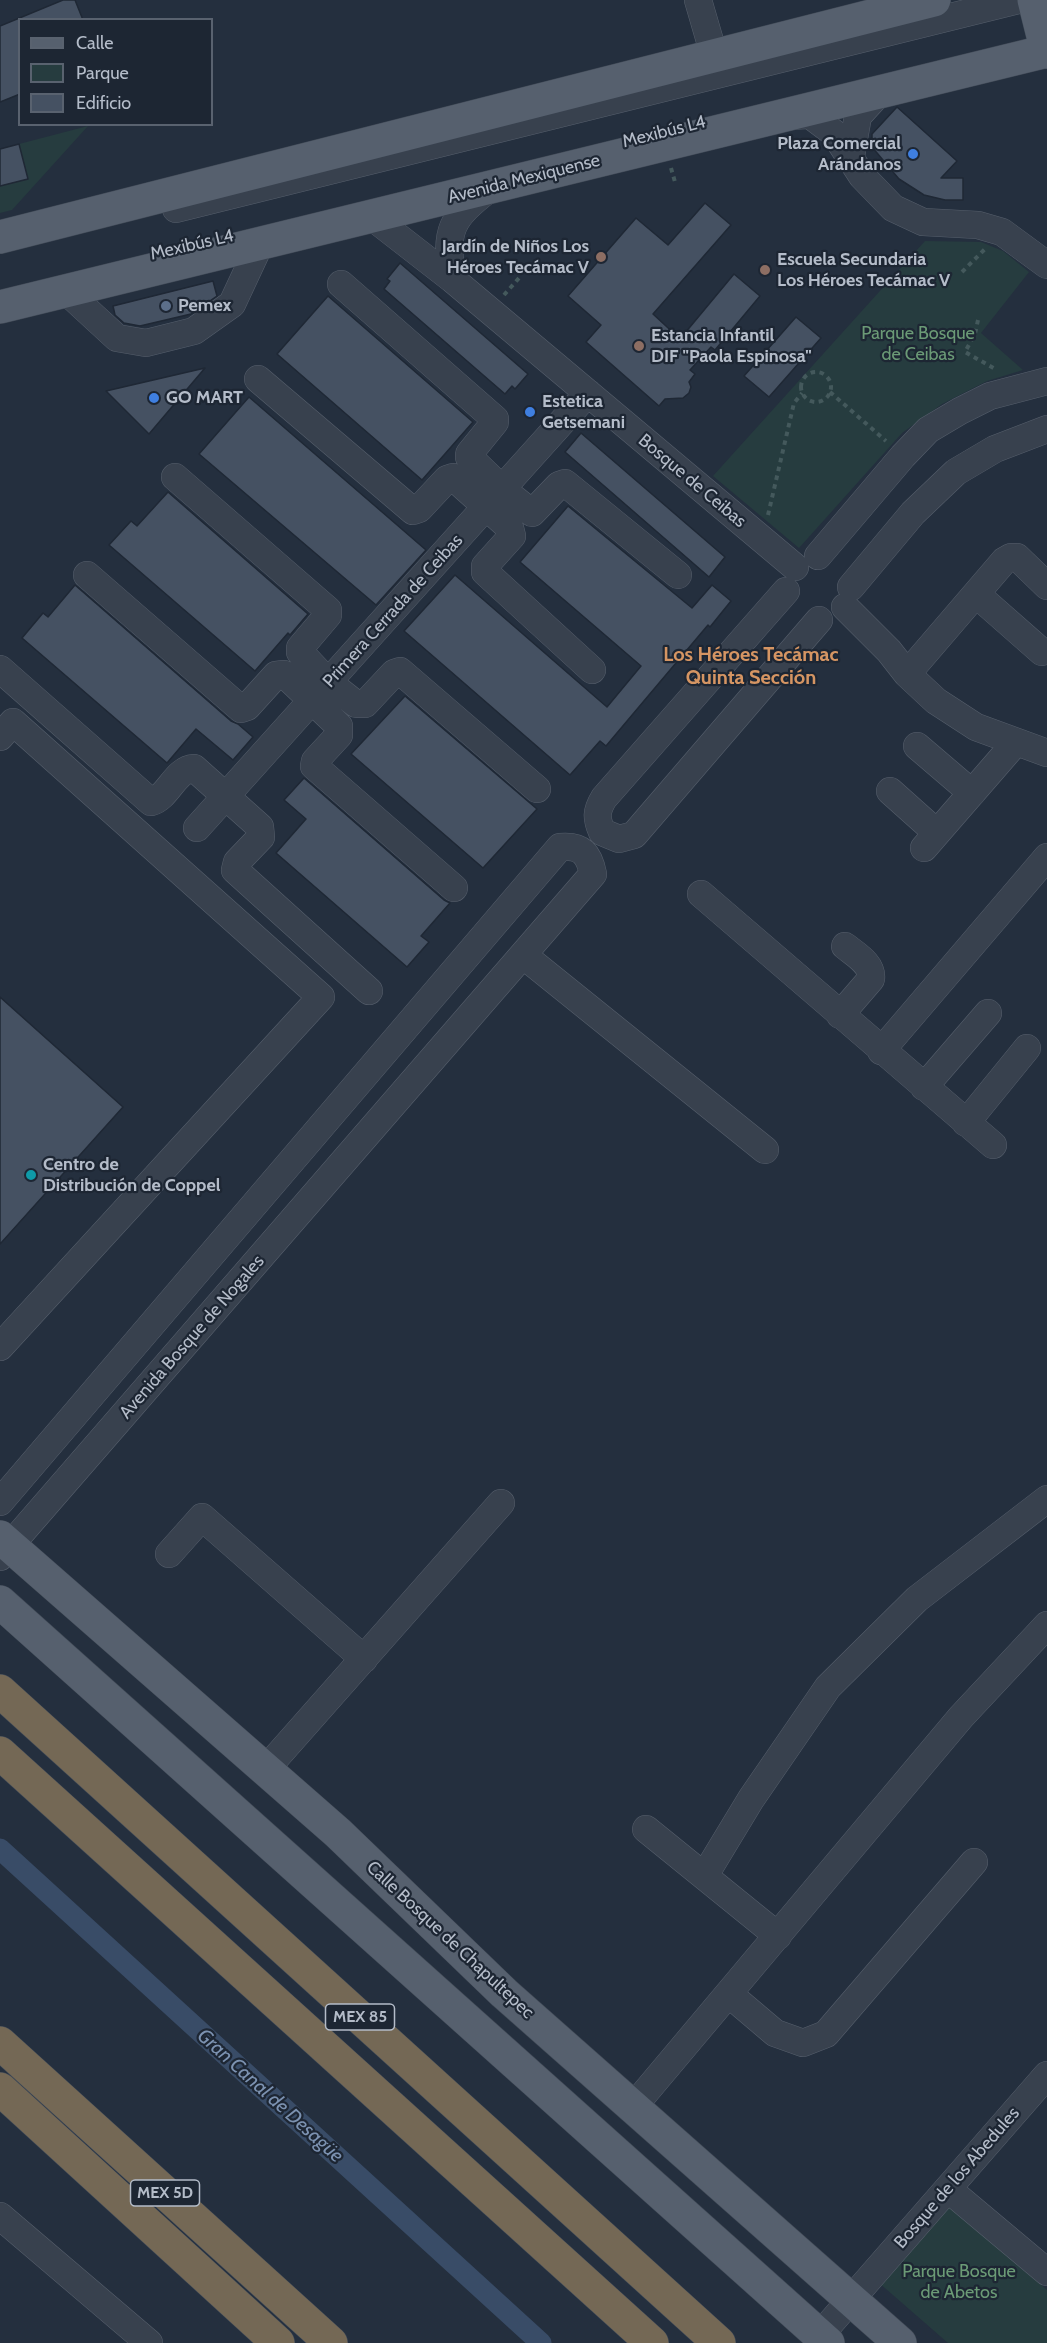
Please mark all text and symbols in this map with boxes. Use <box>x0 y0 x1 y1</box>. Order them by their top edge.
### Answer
legend <box>18 18 213 126</box>
text: Calle <box>76 32 113 54</box>
text: Parque <box>76 62 129 84</box>
text: Edificio <box>76 92 131 114</box>
street label: Mexibús L4 <box>620 111 708 153</box>
place label: Plaza Comercial Arándanos <box>777 133 901 176</box>
marker: Plaza Comercial Arándanos <box>906 147 920 161</box>
street label: Avenida Mexiquense <box>446 150 602 208</box>
street label: Mexibús L4 <box>148 225 236 265</box>
place label: Jardín de Niños Los Héroes Tecámac V <box>442 236 589 278</box>
place label: Escuela Secundaria Los Héroes Tecámac V <box>777 249 950 292</box>
marker: Jardín de Niños Los Héroes Tecámac V <box>594 250 608 264</box>
marker: Escuela Secundaria Los Héroes Tecámac V <box>758 263 772 277</box>
place label: Pemex <box>178 295 231 317</box>
marker: Pemex <box>159 299 173 313</box>
park label: Parque Bosque de Ceibas <box>861 323 975 366</box>
place label: Estancia Infantil DIF "Paola Espinosa" <box>651 325 812 368</box>
marker: Estancia Infantil DIF "Paola Espinosa" <box>632 339 646 353</box>
place label: GO MART <box>166 387 243 409</box>
marker: GO MART <box>147 391 161 405</box>
place label: Estetica Getsemani <box>542 391 625 434</box>
marker: Estetica Getsemani <box>523 405 537 419</box>
street label: Bosque de Ceibas <box>634 430 750 532</box>
street label: Primera Cerrada de Ceibas <box>318 530 468 692</box>
district label: Los Héroes Tecámac Quinta Sección <box>663 643 839 690</box>
place label: Centro de Distribución de Coppel <box>43 1154 220 1196</box>
marker: Centro de Distribución de Coppel <box>24 1168 38 1182</box>
street label: Avenida Bosque de Nogales <box>115 1251 269 1423</box>
street label: Calle Bosque de Chapultepec <box>362 1857 538 2023</box>
road number: MEX 85 <box>326 2004 394 2030</box>
water label: Gran Canal de Desagüe <box>192 2024 348 2168</box>
street label: Bosque de los Abedules <box>890 2103 1024 2253</box>
road number: MEX 5D <box>130 2180 200 2206</box>
park label: Parque Bosque de Abetos <box>902 2261 1016 2304</box>

